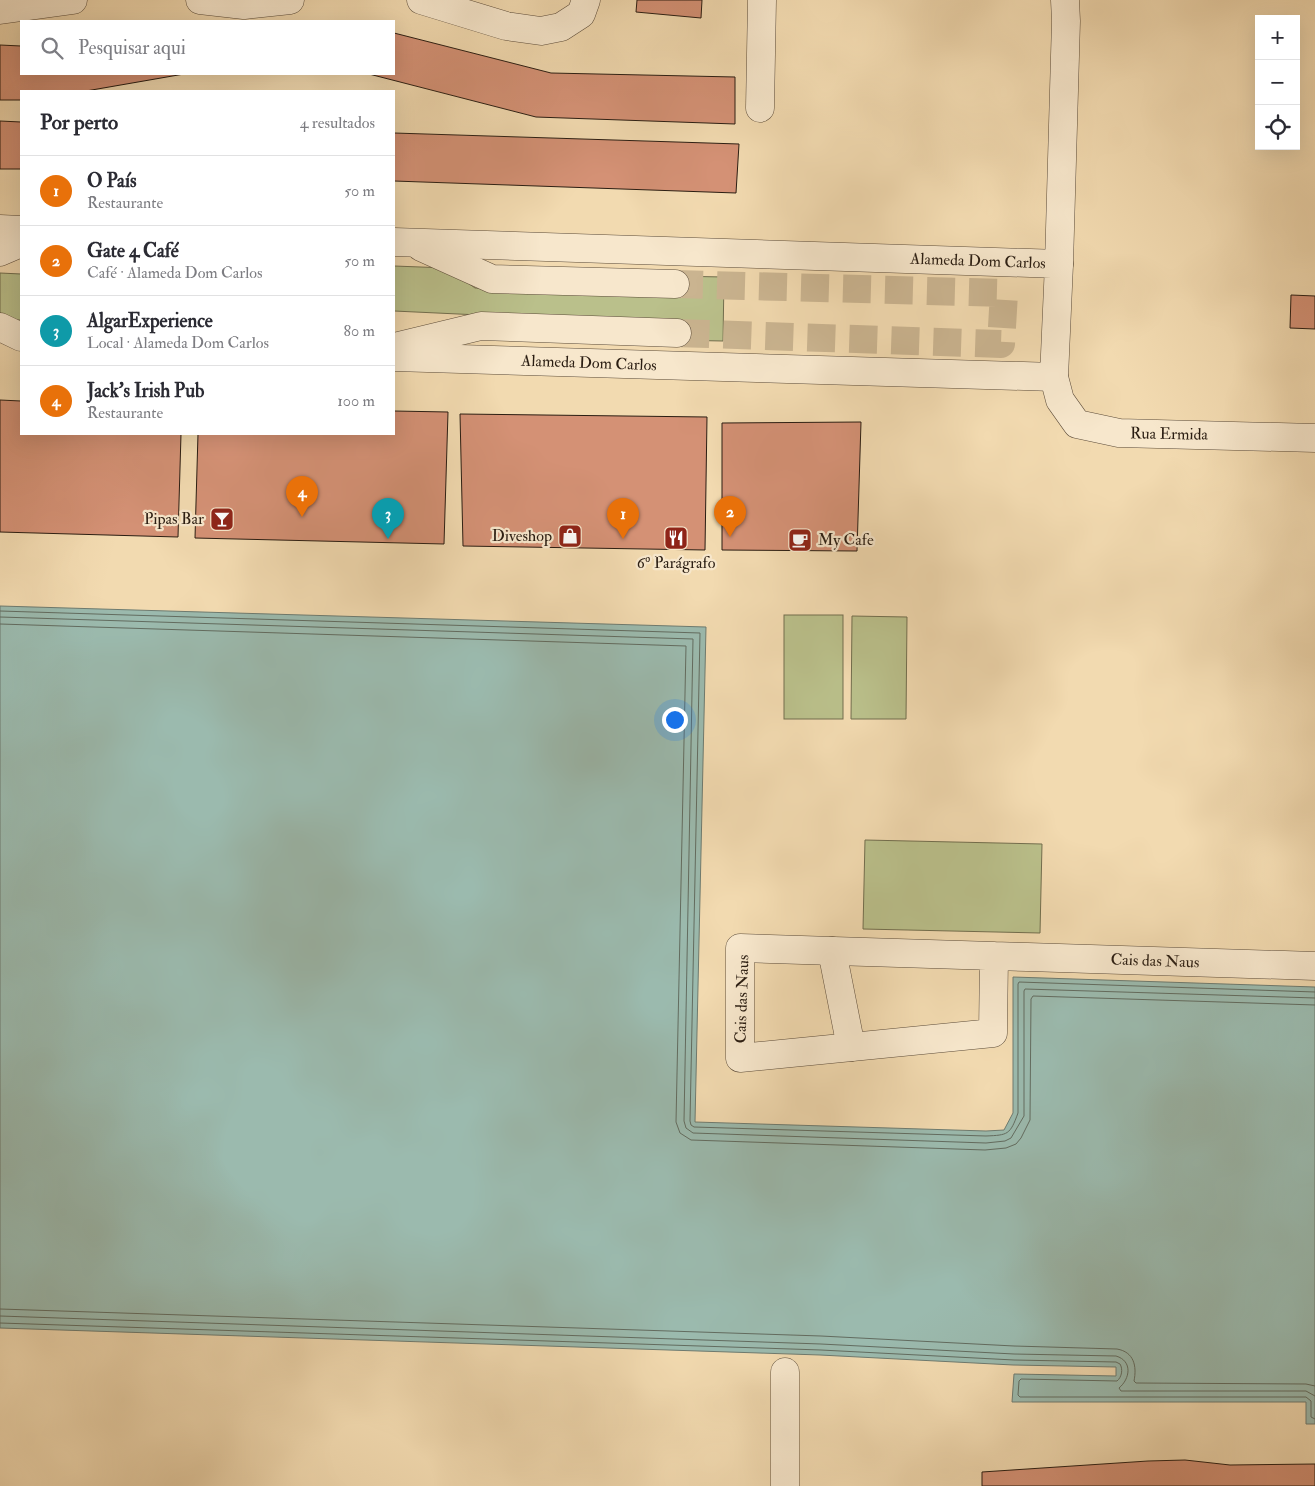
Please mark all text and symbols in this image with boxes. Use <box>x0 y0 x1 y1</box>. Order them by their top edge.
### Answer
map controls <box>1255 15 1300 150</box>
button: + <box>1255 15 1300 60</box>
search box <box>20 20 395 75</box>
icon: search <box>38 34 66 62</box>
text: Pesquisar aqui <box>78 36 186 60</box>
button: − <box>1255 60 1300 105</box>
button: locate <box>1255 105 1300 150</box>
text: Por perto <box>40 109 118 136</box>
text: 4 resultados <box>300 113 375 133</box>
text: O País <box>87 169 137 193</box>
text: 1 <box>53 181 59 201</box>
text: 50 m <box>344 181 375 201</box>
text: Restaurante <box>87 193 163 213</box>
text: Gate 4 Café <box>87 239 179 263</box>
street label: Alameda Dom Carlos <box>909 249 1046 273</box>
text: 2 <box>52 251 60 271</box>
text: 50 m <box>344 251 375 271</box>
text: Café · Alameda Dom Carlos <box>87 263 262 283</box>
text: AlgarExperience <box>87 309 213 333</box>
text: 3 <box>53 321 59 341</box>
text: 80 m <box>344 321 375 341</box>
text: Local · Alameda Dom Carlos <box>87 333 269 353</box>
street label: Alameda Dom Carlos <box>520 351 657 375</box>
text: Jack’s Irish Pub <box>87 379 204 403</box>
text: 4 <box>52 391 60 411</box>
text: 100 m <box>337 391 375 411</box>
text: Restaurante <box>87 403 163 423</box>
street label: Rua Ermida <box>1130 423 1209 445</box>
pin: 4 <box>286 476 318 517</box>
pin: 2 <box>714 496 746 537</box>
pin: 3 <box>372 498 404 539</box>
pin: 1 <box>607 498 639 539</box>
bar icon: Pipas Bar <box>209 506 235 532</box>
place label: Pipas Bar <box>144 509 204 530</box>
shop icon: Diveshop <box>557 523 583 549</box>
restaurant icon: 6º Parágrafo <box>663 525 689 551</box>
place label: Diveshop <box>492 526 552 547</box>
cafe icon: My Cafe <box>787 527 813 553</box>
place label: My Cafe <box>818 530 874 550</box>
place label: 6º Parágrafo <box>637 553 716 573</box>
your location <box>662 707 688 733</box>
street label: Cais das Naus <box>1110 949 1200 973</box>
street label: Cais das Naus <box>730 954 754 1044</box>

